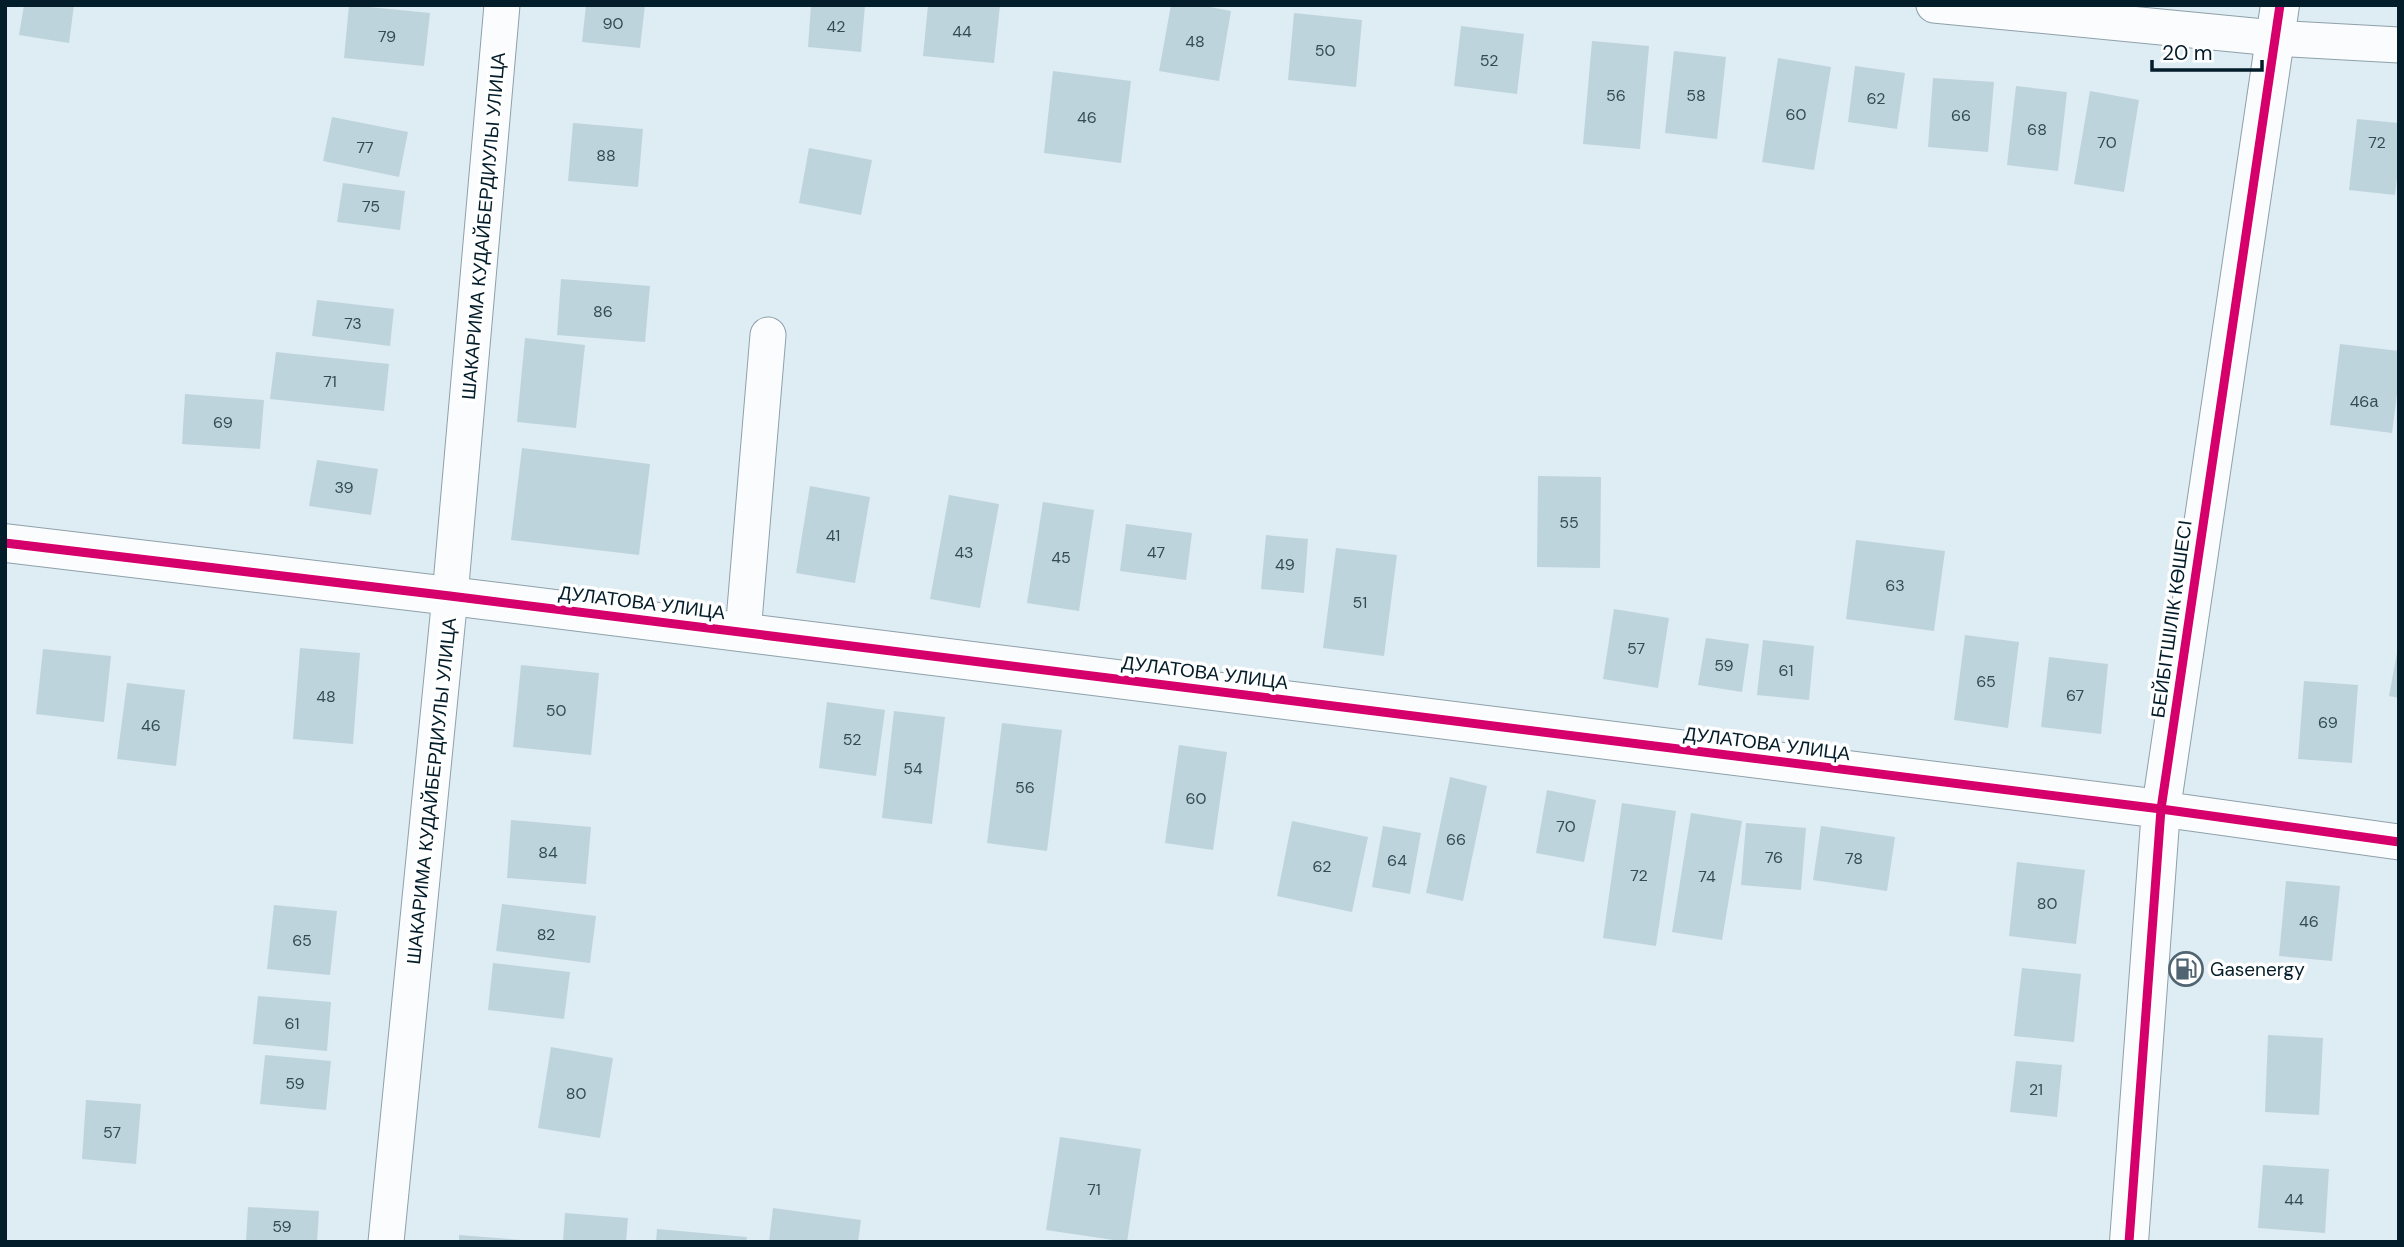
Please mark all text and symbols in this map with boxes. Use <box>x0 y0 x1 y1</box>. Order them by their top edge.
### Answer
house number: 90 <box>603 13 624 34</box>
house number: 42 <box>827 16 845 37</box>
house number: 44 <box>952 21 972 42</box>
house number: 79 <box>378 26 396 47</box>
scale bar <box>2152 28 2262 72</box>
house number: 48 <box>1185 31 1205 52</box>
text: 20 m <box>2162 39 2213 67</box>
house number: 50 <box>1315 40 1335 61</box>
house number: 52 <box>1480 50 1498 71</box>
street label: ШАКАРИМА КУДАЙБЕРДИУЛЫ УЛИЦА <box>456 51 511 401</box>
house number: 56 <box>1606 85 1626 106</box>
house number: 58 <box>1686 85 1706 106</box>
house number: 62 <box>1867 88 1885 109</box>
house number: 60 <box>1786 104 1807 125</box>
house number: 66 <box>1951 105 1971 126</box>
house number: 46 <box>1077 107 1097 128</box>
house number: 68 <box>2027 119 2047 140</box>
house number: 70 <box>2097 132 2117 153</box>
house number: 72 <box>2368 132 2386 153</box>
house number: 77 <box>356 137 374 158</box>
house number: 88 <box>596 145 616 166</box>
house number: 75 <box>362 196 380 217</box>
house number: 86 <box>593 301 613 322</box>
house number: 73 <box>344 313 362 334</box>
house number: 71 <box>323 371 337 392</box>
house number: 46а <box>2350 391 2378 412</box>
house number: 69 <box>213 412 233 433</box>
house number: 39 <box>334 477 354 498</box>
house number: 55 <box>1559 512 1579 533</box>
street label: БЕЙБІТШІЛІК КӨШЕСІ <box>2145 518 2198 720</box>
house number: 41 <box>826 525 840 546</box>
house number: 43 <box>954 542 974 563</box>
house number: 47 <box>1147 542 1165 563</box>
house number: 45 <box>1051 547 1071 568</box>
house number: 49 <box>1275 554 1295 575</box>
house number: 63 <box>1885 575 1905 596</box>
street label: ДУЛАТОВА УЛИЦА <box>557 580 727 625</box>
house number: 51 <box>1353 592 1367 613</box>
street label: ШАКАРИМА КУДАЙБЕРДИУЛЫ УЛИЦА <box>401 616 462 966</box>
house number: 57 <box>1627 638 1645 659</box>
street label: ДУЛАТОВА УЛИЦА <box>1120 650 1290 695</box>
house number: 59 <box>1714 655 1734 676</box>
house number: 61 <box>1778 660 1794 681</box>
house number: 65 <box>1976 671 1996 692</box>
house number: 67 <box>2066 685 2084 706</box>
house number: 48 <box>316 686 336 707</box>
house number: 50 <box>546 700 566 721</box>
house number: 69 <box>2318 712 2338 733</box>
house number: 46 <box>141 715 161 736</box>
street label: ДУЛАТОВА УЛИЦА <box>1682 721 1852 766</box>
house number: 52 <box>843 729 861 750</box>
house number: 54 <box>903 758 923 779</box>
house number: 56 <box>1015 777 1035 798</box>
house number: 60 <box>1186 788 1207 809</box>
house number: 70 <box>1556 816 1576 837</box>
house number: 66 <box>1446 829 1466 850</box>
house number: 84 <box>538 842 558 863</box>
house number: 76 <box>1765 847 1783 868</box>
house number: 78 <box>1845 848 1863 869</box>
house number: 64 <box>1387 850 1407 871</box>
house number: 62 <box>1313 856 1331 877</box>
house number: 72 <box>1630 865 1648 886</box>
house number: 74 <box>1698 866 1716 887</box>
house number: 80 <box>2037 893 2057 914</box>
house number: 46 <box>2299 911 2319 932</box>
house number: 82 <box>537 924 555 945</box>
house number: 65 <box>292 930 312 951</box>
fuel station icon: Gasenergy <box>2167 950 2205 988</box>
place label: Gasenergy <box>2210 957 2305 982</box>
house number: 61 <box>284 1013 300 1034</box>
house number: 59 <box>285 1073 305 1094</box>
house number: 21 <box>2029 1079 2043 1100</box>
house number: 80 <box>566 1083 586 1104</box>
house number: 57 <box>103 1122 121 1143</box>
house number: 71 <box>1087 1179 1101 1200</box>
house number: 44 <box>2284 1189 2304 1210</box>
house number: 59 <box>272 1216 292 1237</box>

